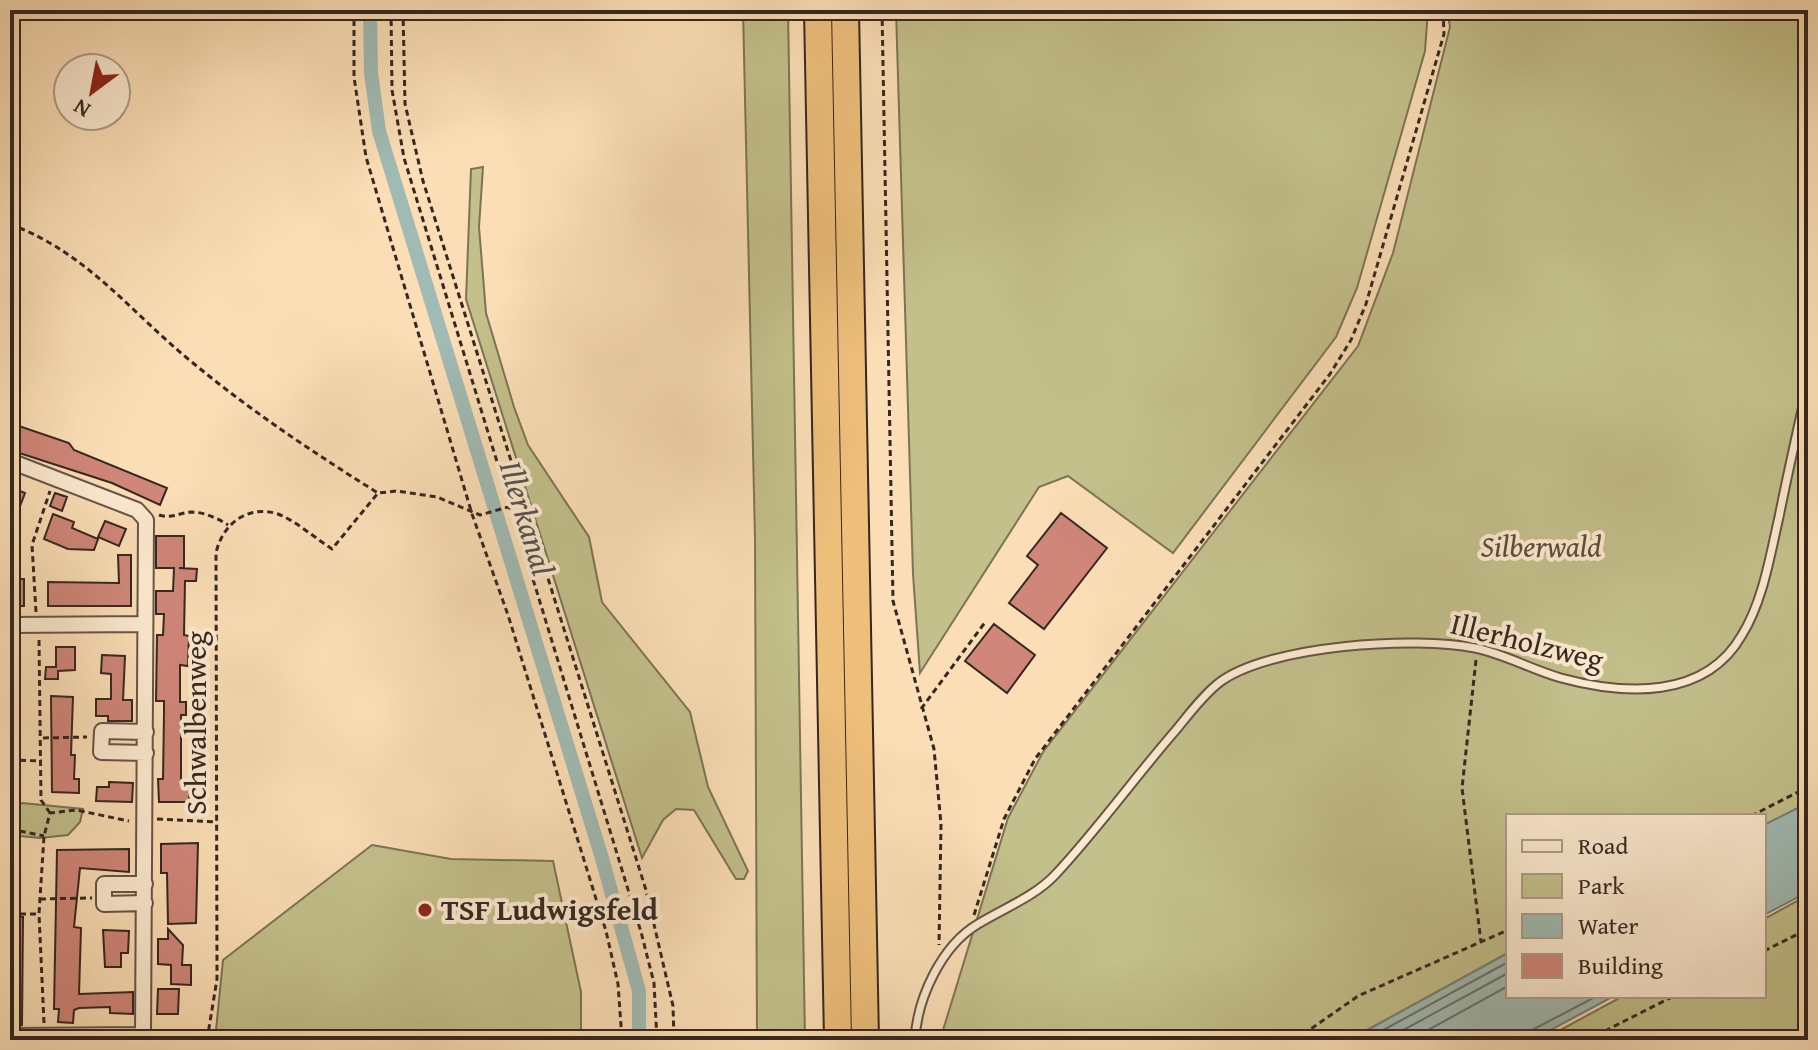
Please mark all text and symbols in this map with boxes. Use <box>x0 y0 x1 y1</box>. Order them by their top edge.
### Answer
north arrow <box>52 52 132 132</box>
text: N <box>66 91 96 126</box>
water label: Illerkanal <box>488 455 567 581</box>
park label: Silberwald <box>1480 524 1602 568</box>
street label: Illerholzweg <box>1446 601 1608 681</box>
street label: Schwalbenweg <box>173 631 217 815</box>
legend <box>1506 814 1766 998</box>
text: Road <box>1578 828 1628 863</box>
text: Park <box>1578 868 1625 903</box>
place label: TSF Ludwigsfeld <box>441 887 659 931</box>
marker: TSF Ludwigsfeld <box>416 901 434 919</box>
text: Water <box>1578 908 1639 943</box>
text: Building <box>1578 948 1663 983</box>

